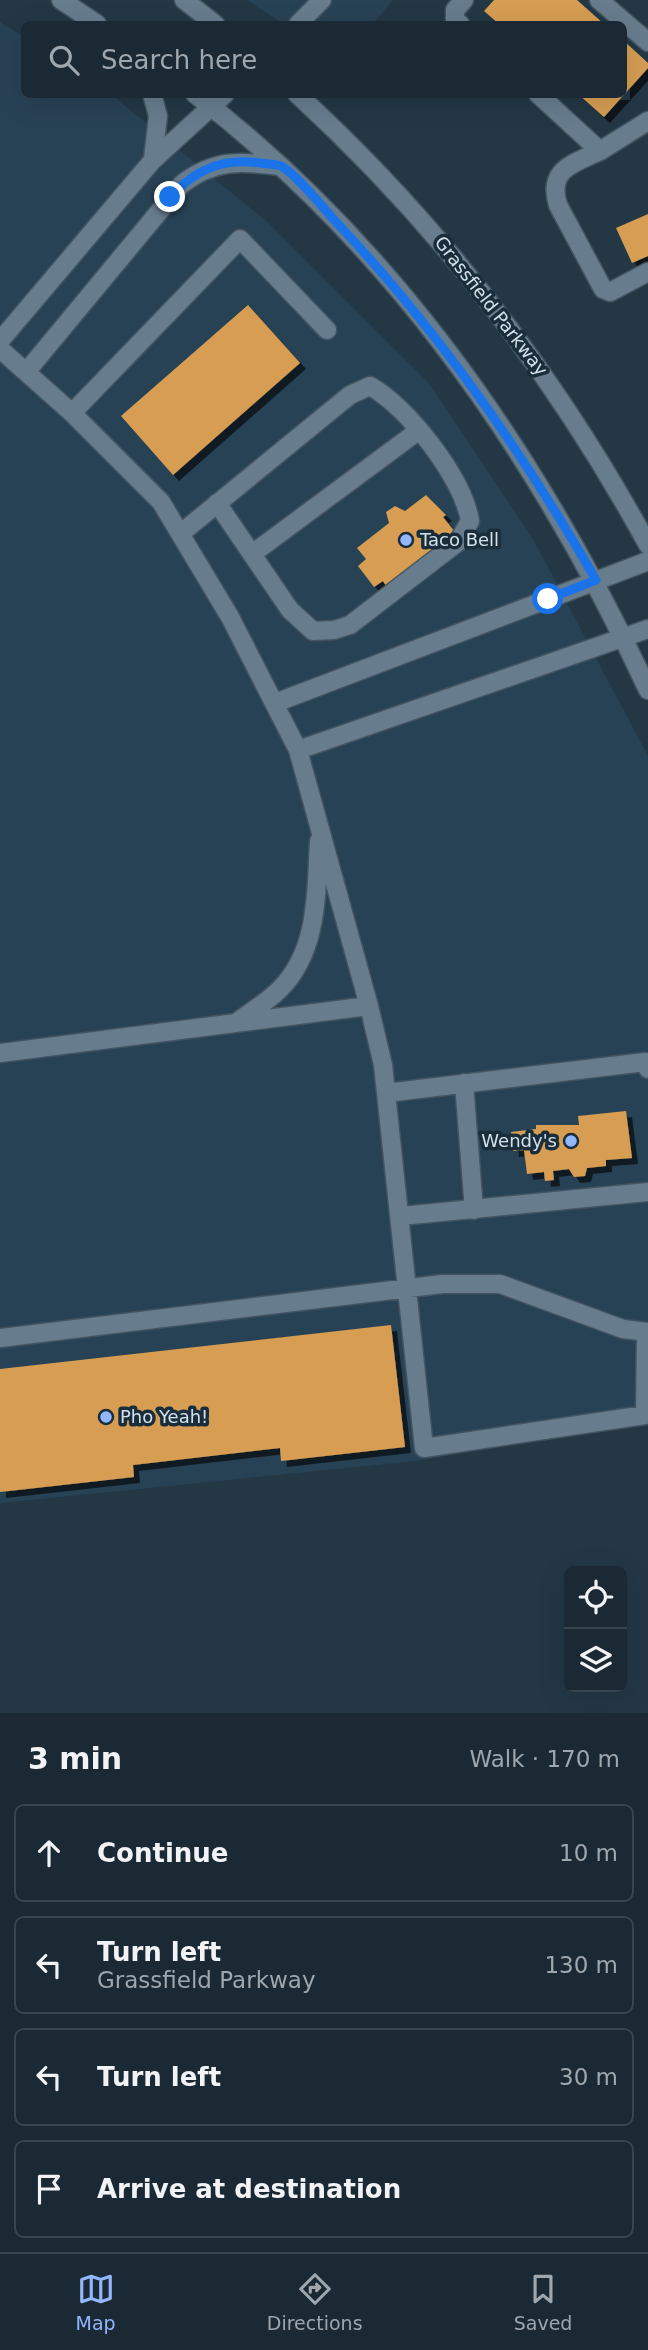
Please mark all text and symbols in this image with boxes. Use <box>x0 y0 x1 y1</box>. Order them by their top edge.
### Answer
search box <box>21 21 627 98</box>
icon: search <box>45 41 83 79</box>
text: Search here <box>101 45 257 75</box>
route end <box>154 181 185 212</box>
street label: Grassfield Parkway <box>430 232 553 380</box>
place label: Taco Bell <box>419 529 499 550</box>
marker: Taco Bell <box>398 532 414 548</box>
route start <box>532 583 563 614</box>
place label: Wendy's <box>481 1130 557 1151</box>
marker: Wendy's <box>563 1133 579 1149</box>
place label: Pho Yeah! <box>120 1406 208 1427</box>
marker: Pho Yeah! <box>98 1409 114 1425</box>
map controls <box>564 1566 627 1692</box>
button: locate <box>564 1566 627 1629</box>
button: layers <box>564 1629 627 1692</box>
text: 3 min <box>28 1741 122 1776</box>
text: Walk · 170 m <box>469 1746 620 1772</box>
icon: ahead <box>30 1834 68 1872</box>
text: Continue <box>97 1838 228 1868</box>
text: 10 m <box>559 1840 618 1866</box>
text: Turn left <box>97 1937 221 1967</box>
icon: left <box>30 1946 68 1984</box>
text: 130 m <box>544 1952 618 1978</box>
text: Grassfield Parkway <box>97 1967 316 1993</box>
icon: left <box>30 2058 68 2096</box>
text: Turn left <box>97 2062 221 2092</box>
text: 30 m <box>559 2064 618 2090</box>
icon: arrive <box>30 2170 68 2208</box>
text: Arrive at destination <box>97 2174 401 2204</box>
tab: Map <box>76 2270 116 2334</box>
tab: Directions <box>267 2270 363 2334</box>
tab: Saved <box>514 2270 572 2334</box>

